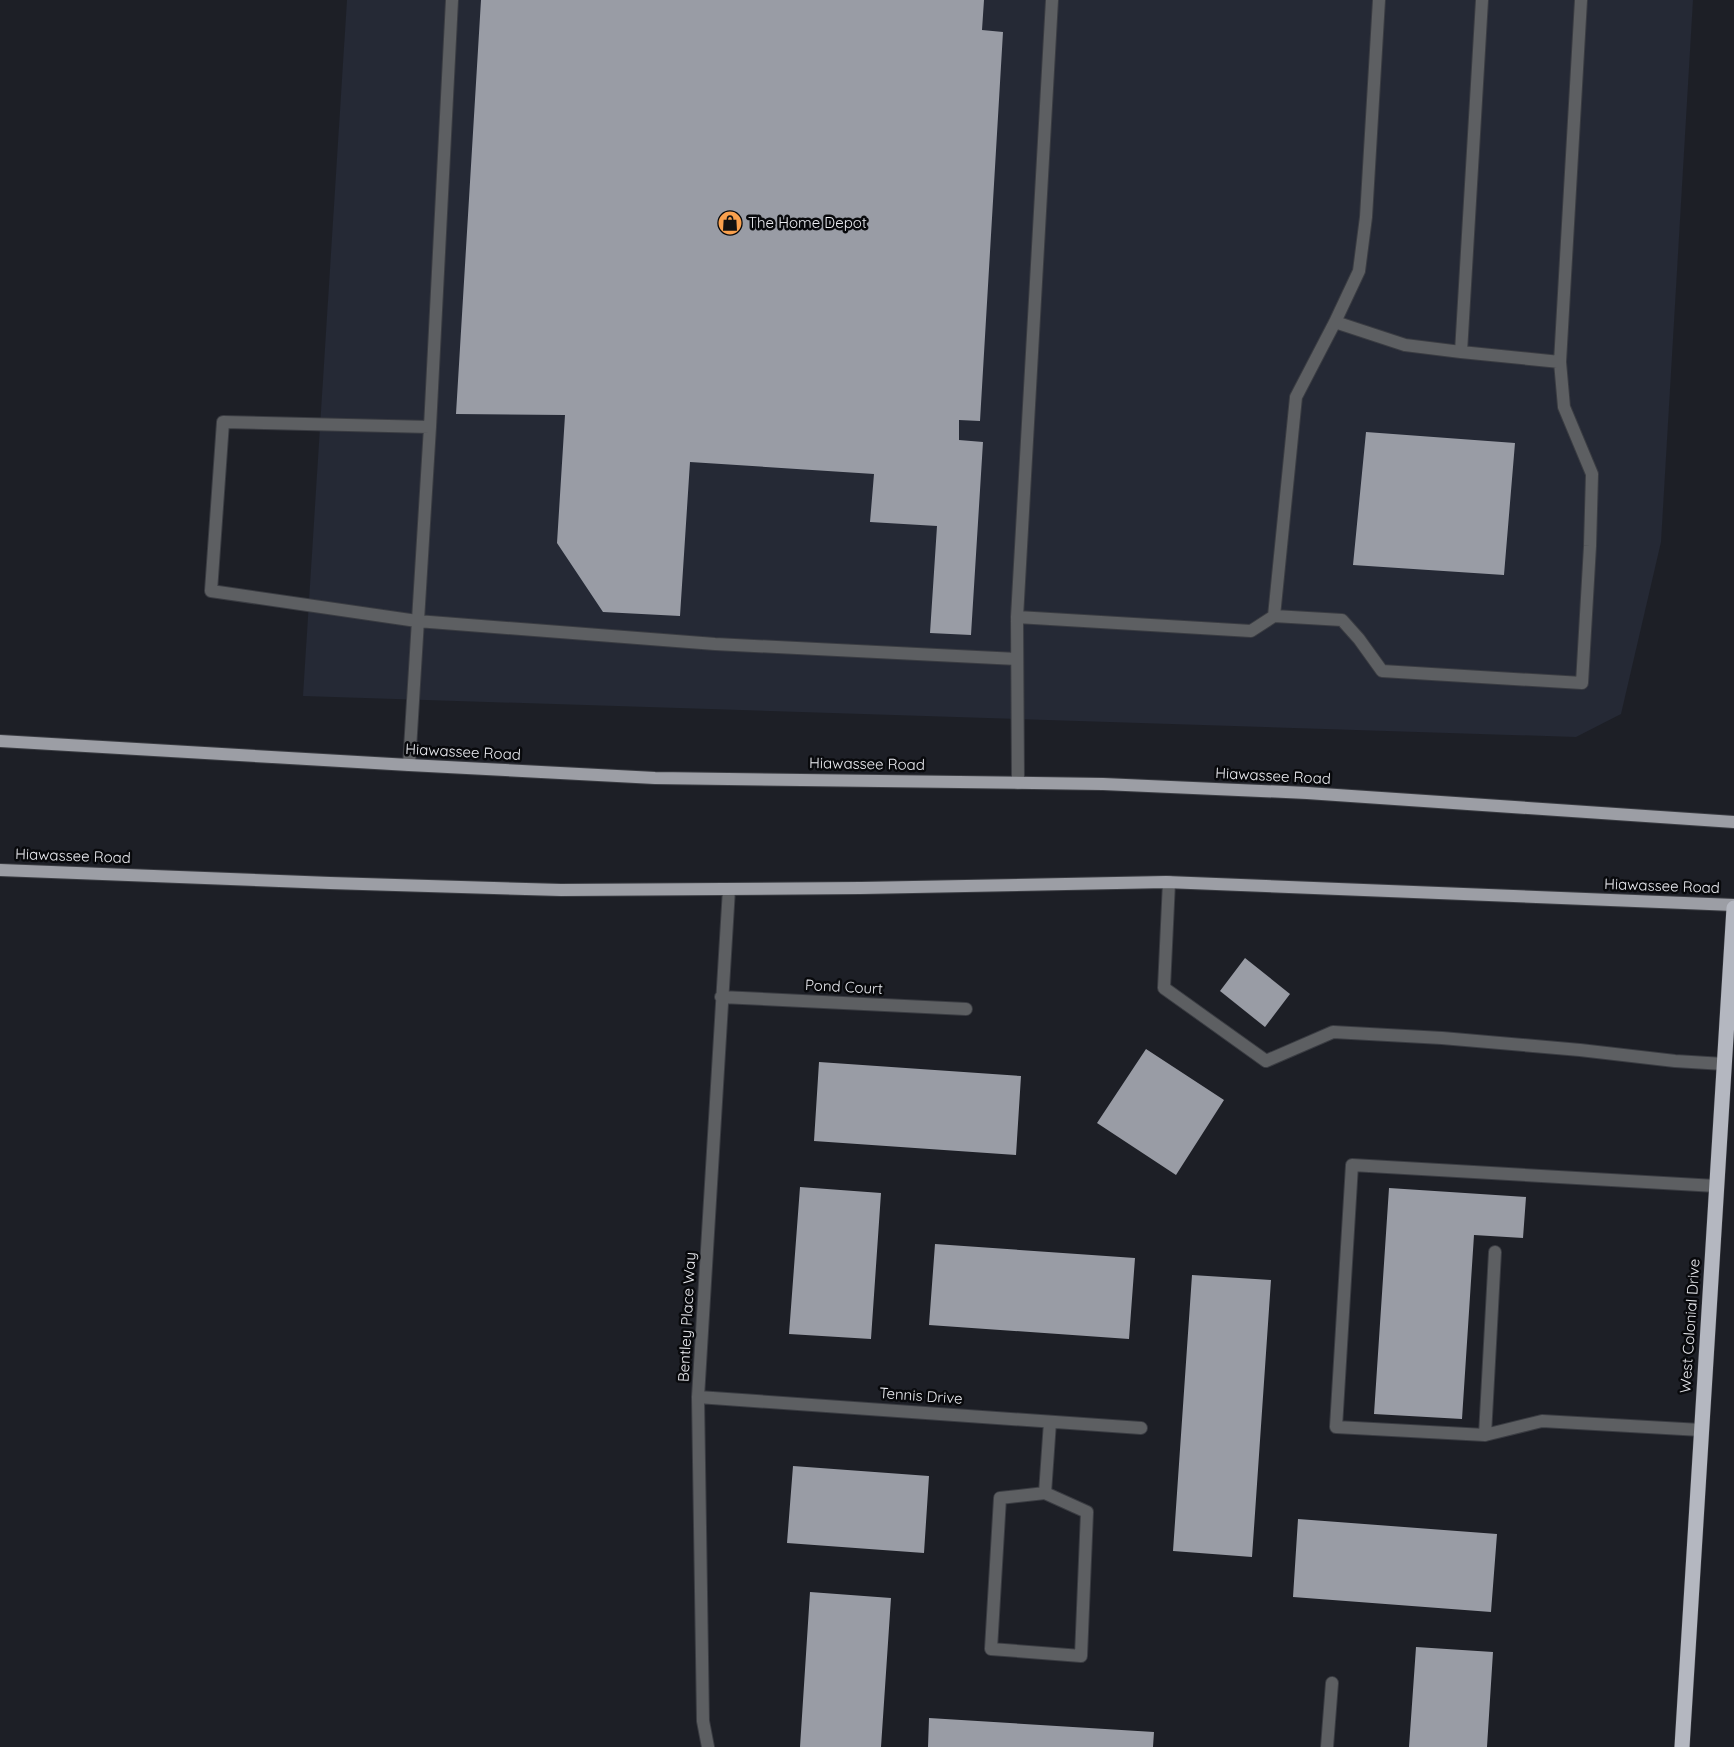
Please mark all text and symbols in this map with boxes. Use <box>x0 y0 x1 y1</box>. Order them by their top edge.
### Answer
shop icon: The Home Depot <box>717 210 743 236</box>
place label: The Home Depot <box>748 213 867 232</box>
street label: Hiawassee Road <box>405 739 521 764</box>
street label: Hiawassee Road <box>809 753 925 774</box>
street label: Hiawassee Road <box>1215 763 1331 788</box>
street label: Hiawassee Road <box>15 844 131 867</box>
street label: Hiawassee Road <box>1604 874 1720 897</box>
street label: Pond Court <box>805 975 883 998</box>
street label: Bentley Place Way <box>674 1252 699 1382</box>
street label: West Colonial Drive <box>1675 1258 1704 1394</box>
street label: Tennis Drive <box>879 1383 963 1408</box>

